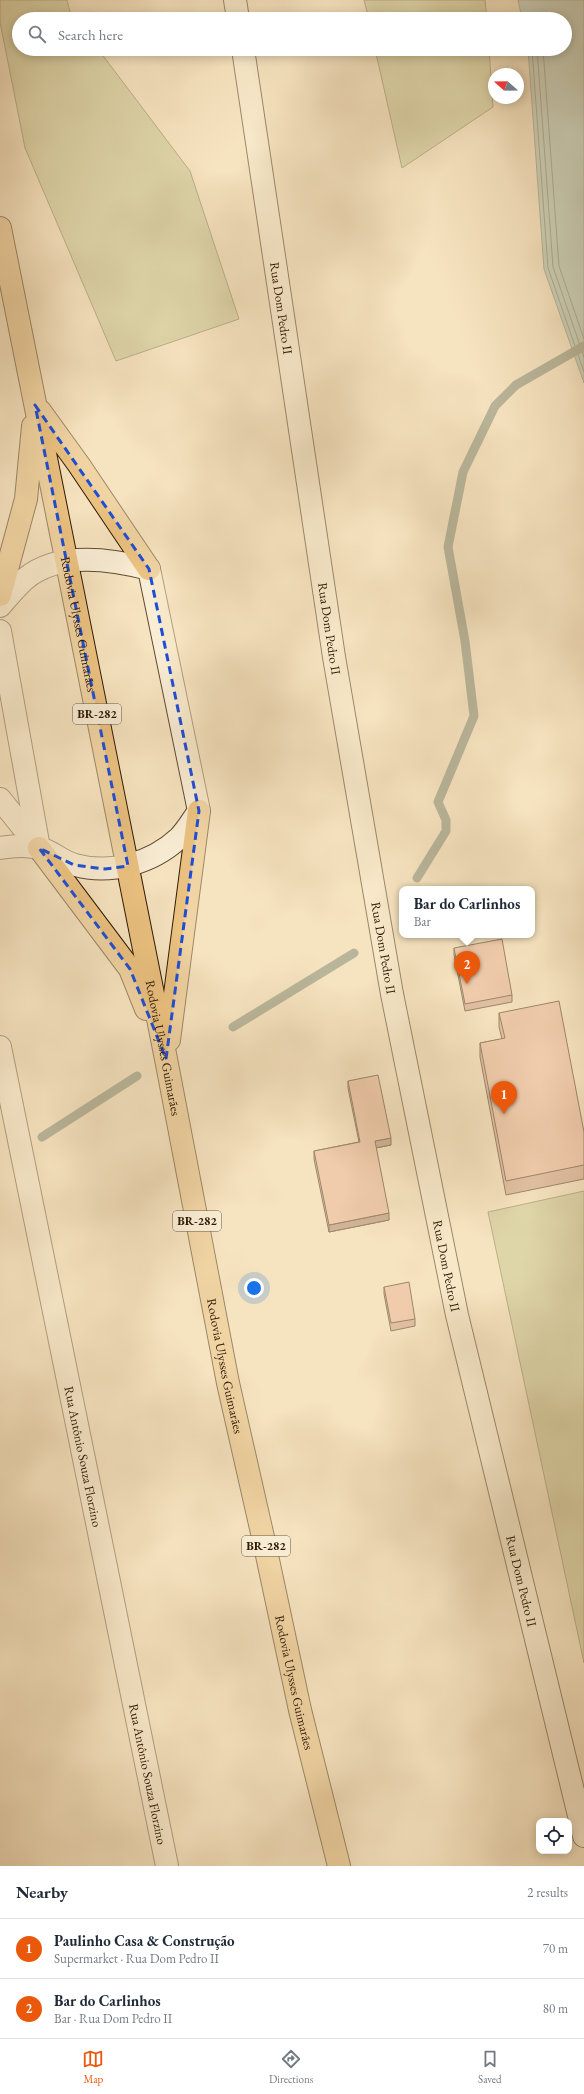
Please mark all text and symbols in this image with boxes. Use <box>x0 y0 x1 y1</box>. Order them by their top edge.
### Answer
search box <box>12 12 572 56</box>
icon: search <box>26 23 48 45</box>
text: Search here <box>58 25 123 44</box>
north arrow <box>488 68 524 104</box>
street label: Rua Dom Pedro II <box>266 261 297 356</box>
street label: Rodovia Ulysses Guimarães <box>57 555 100 693</box>
street label: Rua Dom Pedro II <box>314 581 345 677</box>
road number: BR-282 <box>73 704 121 724</box>
popup <box>399 886 535 938</box>
text: Bar do Carlinhos <box>414 894 520 913</box>
street label: Rua Dom Pedro II <box>367 901 400 996</box>
text: Bar <box>414 913 431 930</box>
pin: 2 <box>454 951 480 984</box>
street label: Rodovia Ulysses Guimarães <box>141 979 185 1117</box>
pin: 1 <box>491 1081 517 1114</box>
road number: BR-282 <box>173 1211 221 1231</box>
street label: Rua Dom Pedro II <box>429 1218 464 1314</box>
your location <box>244 1278 264 1298</box>
street label: Rodovia Ulysses Guimarães <box>203 1297 247 1435</box>
street label: Rua Antônio Souza Florzino <box>60 1385 106 1529</box>
street label: Rua Dom Pedro II <box>502 1534 541 1629</box>
road number: BR-282 <box>242 1536 290 1556</box>
street label: Rodovia Ulysses Guimarães <box>271 1614 318 1752</box>
street label: Rua Antônio Souza Florzino <box>125 1702 170 1846</box>
map controls <box>536 1818 572 1854</box>
button: locate <box>536 1818 572 1854</box>
text: Nearby <box>16 1881 68 1903</box>
text: 2 results <box>527 1884 568 1901</box>
text: Paulinho Casa & Construção <box>54 1931 235 1950</box>
text: 1 <box>26 1940 32 1957</box>
text: 70 m <box>543 1940 568 1957</box>
text: Supermarket · Rua Dom Pedro II <box>54 1950 219 1967</box>
text: Bar do Carlinhos <box>54 1991 161 2010</box>
text: 2 <box>26 2000 32 2017</box>
text: 80 m <box>543 2000 568 2017</box>
text: Bar · Rua Dom Pedro II <box>54 2010 172 2027</box>
tab: Map <box>82 2048 104 2086</box>
tab: Directions <box>269 2048 313 2086</box>
tab: Saved <box>478 2048 502 2086</box>

